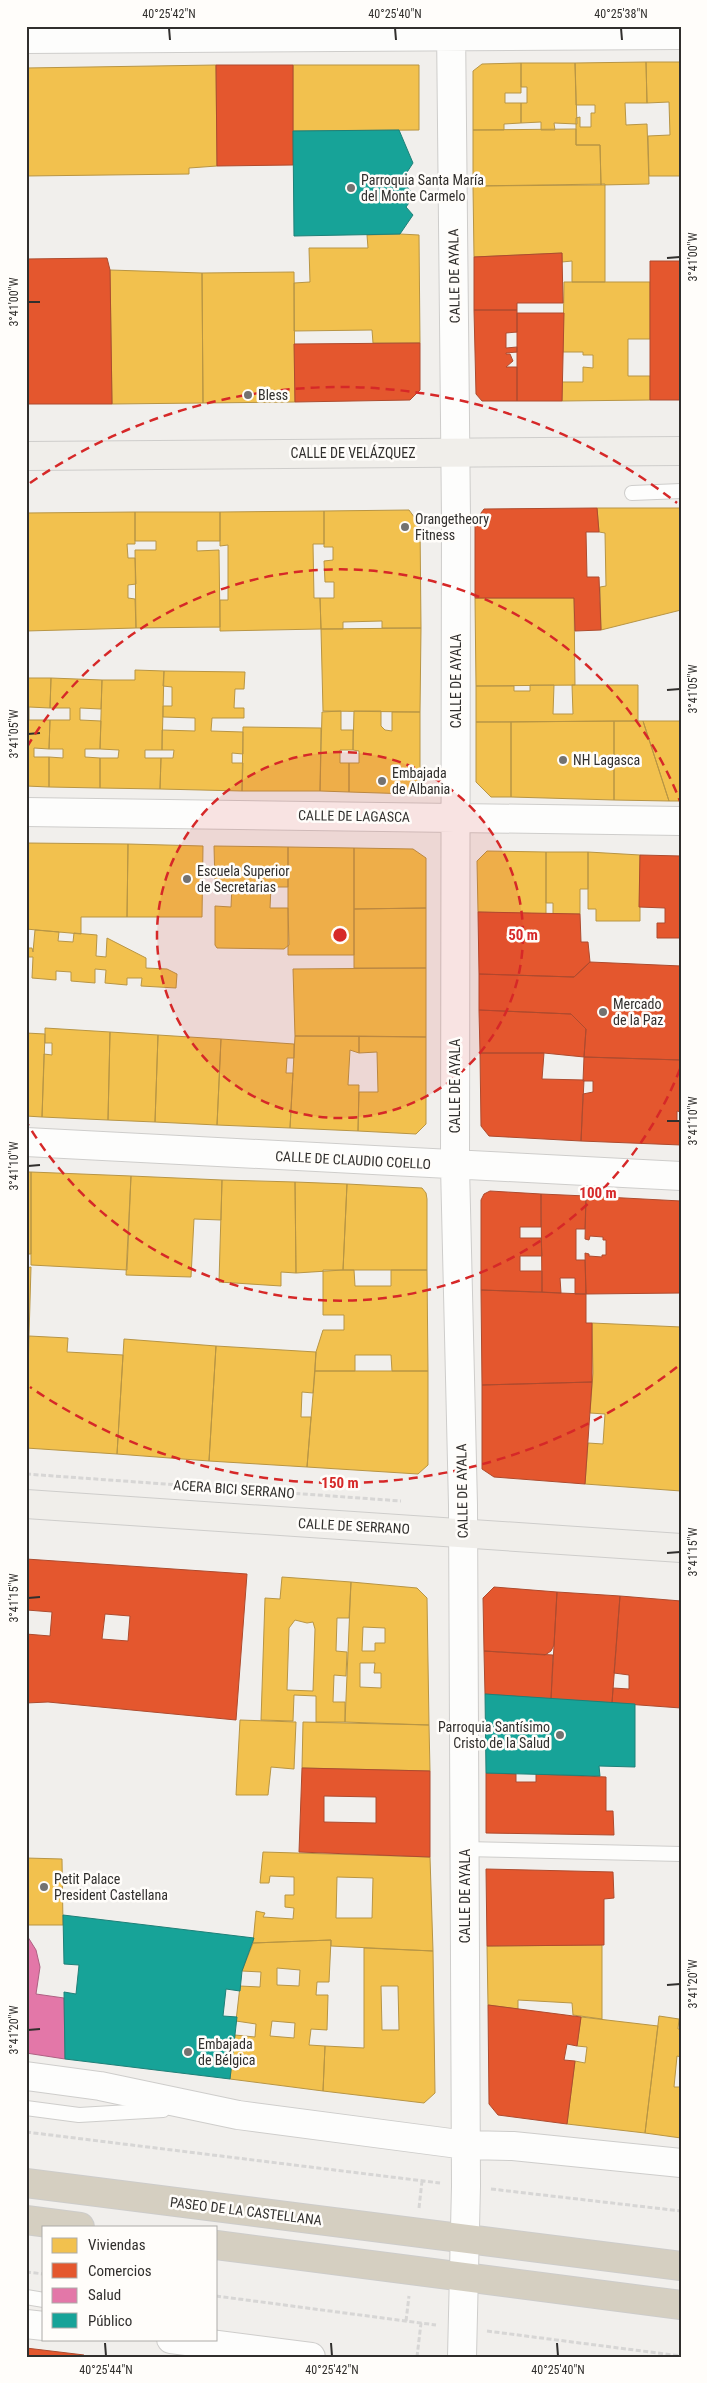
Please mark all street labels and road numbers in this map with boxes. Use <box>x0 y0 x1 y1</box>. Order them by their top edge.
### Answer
street label: CALLE DE AYALA <box>445 229 463 323</box>
street label: CALLE DE VELÁZQUEZ <box>290 444 416 461</box>
street label: CALLE DE AYALA <box>448 634 464 728</box>
street label: CALLE DE LAGASCA <box>298 807 410 825</box>
street label: CALLE DE AYALA <box>447 1039 463 1133</box>
street label: CALLE DE CLAUDIO COELLO <box>275 1148 431 1172</box>
street label: CALLE DE AYALA <box>453 1444 471 1538</box>
street label: ACERA BICI SERRANO <box>173 1477 295 1501</box>
street label: CALLE DE SERRANO <box>298 1515 410 1537</box>
street label: CALLE DE AYALA <box>457 1849 473 1943</box>
street label: PASEO DE LA CASTELLANA <box>169 2194 323 2228</box>

